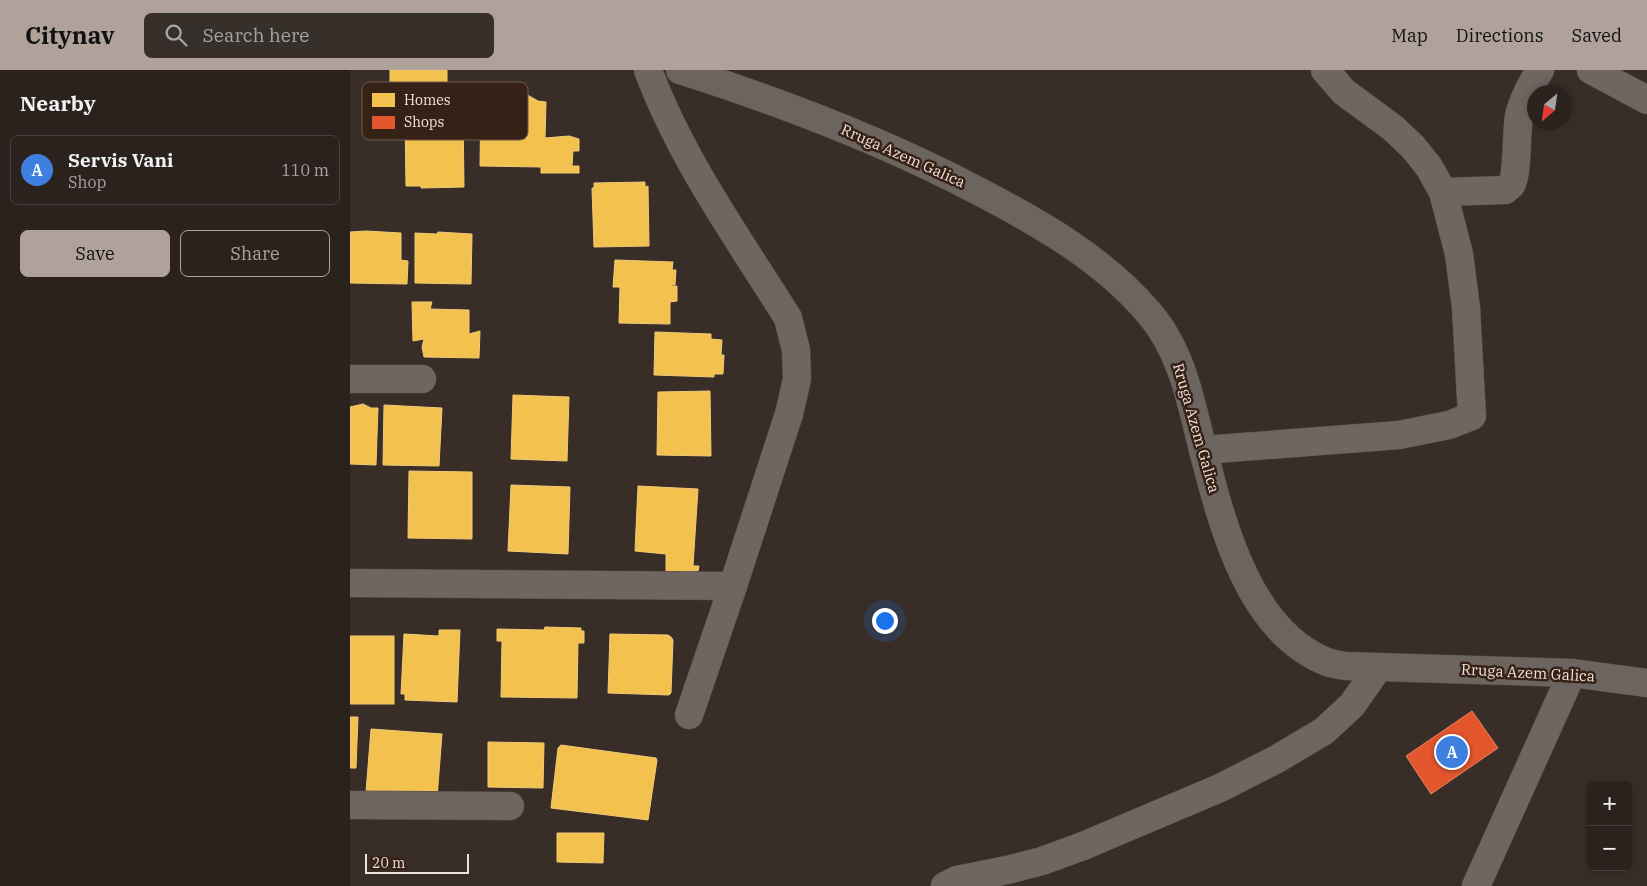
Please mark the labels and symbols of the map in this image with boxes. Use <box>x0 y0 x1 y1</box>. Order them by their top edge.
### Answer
legend <box>362 82 528 140</box>
north arrow <box>1527 85 1572 130</box>
text: Homes <box>404 91 451 109</box>
text: Shops <box>404 113 444 131</box>
street label: Rruga Azem Galica <box>838 120 968 192</box>
street label: Rruga Azem Galica <box>1169 361 1224 495</box>
your location <box>872 608 898 634</box>
street label: Rruga Azem Galica <box>1461 660 1596 685</box>
pin: A <box>1436 733 1468 771</box>
scale bar <box>365 851 469 874</box>

